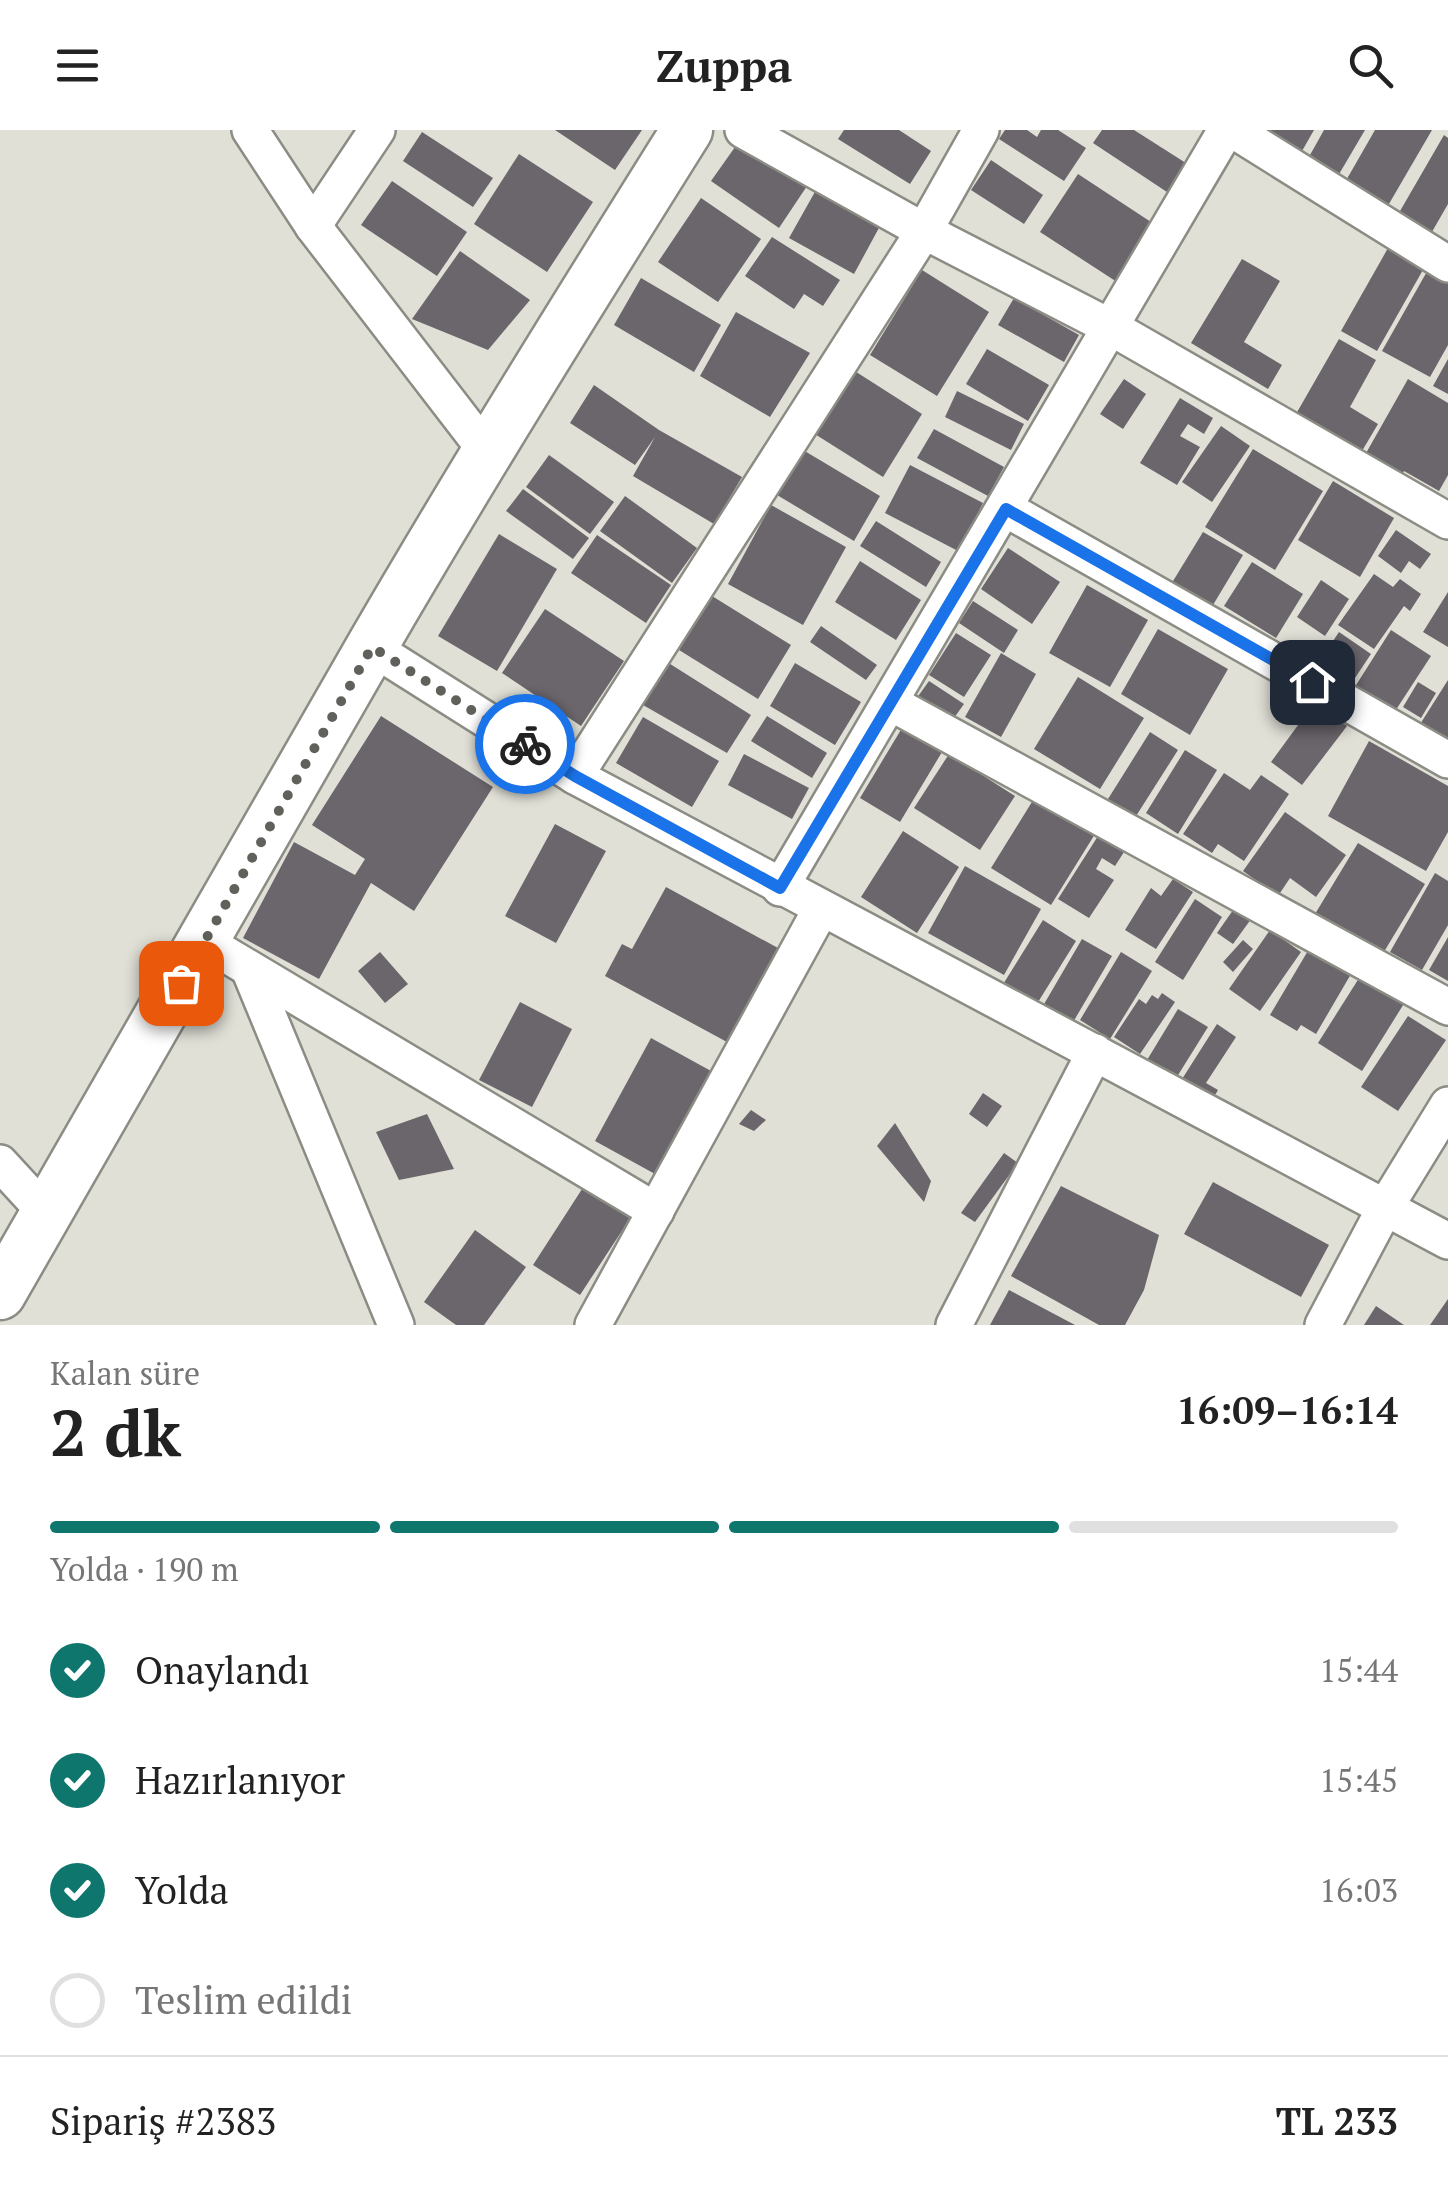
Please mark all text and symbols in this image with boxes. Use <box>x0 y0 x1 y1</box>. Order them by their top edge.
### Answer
text: Zuppa <box>656 35 792 95</box>
icon: menu <box>50 38 105 93</box>
icon: search <box>1343 38 1398 93</box>
pin <box>1270 640 1355 725</box>
icon: home <box>1285 655 1340 710</box>
courier <box>475 694 575 794</box>
icon: bike <box>498 717 553 772</box>
pin <box>139 941 224 1026</box>
icon: bag <box>154 956 209 1011</box>
text: Kalan süre <box>50 1352 200 1394</box>
text: 16:09–16:14 <box>1176 1385 1398 1435</box>
text: 2 dk <box>50 1388 181 1475</box>
text: Yolda · 190 m <box>50 1548 239 1590</box>
icon: check <box>50 1643 105 1698</box>
text: Onaylandı <box>135 1645 310 1695</box>
text: 15:44 <box>1319 1649 1398 1691</box>
icon: check <box>50 1753 105 1808</box>
text: Hazırlanıyor <box>135 1755 345 1805</box>
text: 15:45 <box>1319 1759 1398 1801</box>
icon: check <box>50 1863 105 1918</box>
text: Yolda <box>135 1865 229 1915</box>
text: 16:03 <box>1319 1869 1398 1911</box>
text: Teslim edildi <box>135 1975 352 2025</box>
text: Sipariş #2383 <box>50 2096 276 2146</box>
text: TL 233 <box>1276 2096 1398 2146</box>

